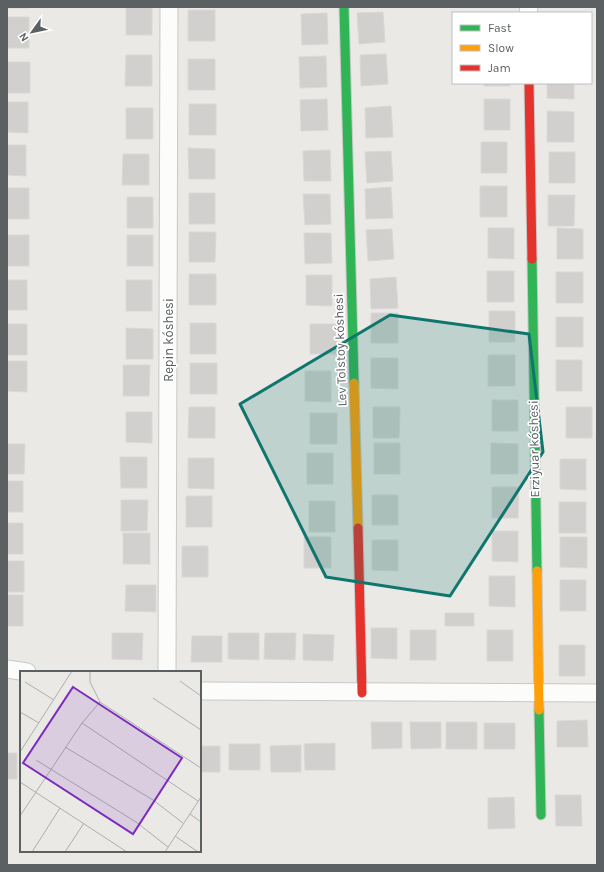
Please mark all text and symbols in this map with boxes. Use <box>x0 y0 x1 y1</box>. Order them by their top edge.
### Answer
north arrow <box>12 12 52 52</box>
legend <box>452 12 592 84</box>
text: Fast <box>488 21 512 35</box>
text: N <box>16 30 32 44</box>
text: Slow <box>488 41 514 55</box>
text: Jam <box>488 61 511 75</box>
street label: Lev Tolstoy kóshesi <box>331 293 349 407</box>
street label: Repin kóshesi <box>161 298 176 382</box>
street label: Erziyuar kóshesi <box>526 400 542 498</box>
inset map <box>20 671 201 852</box>

